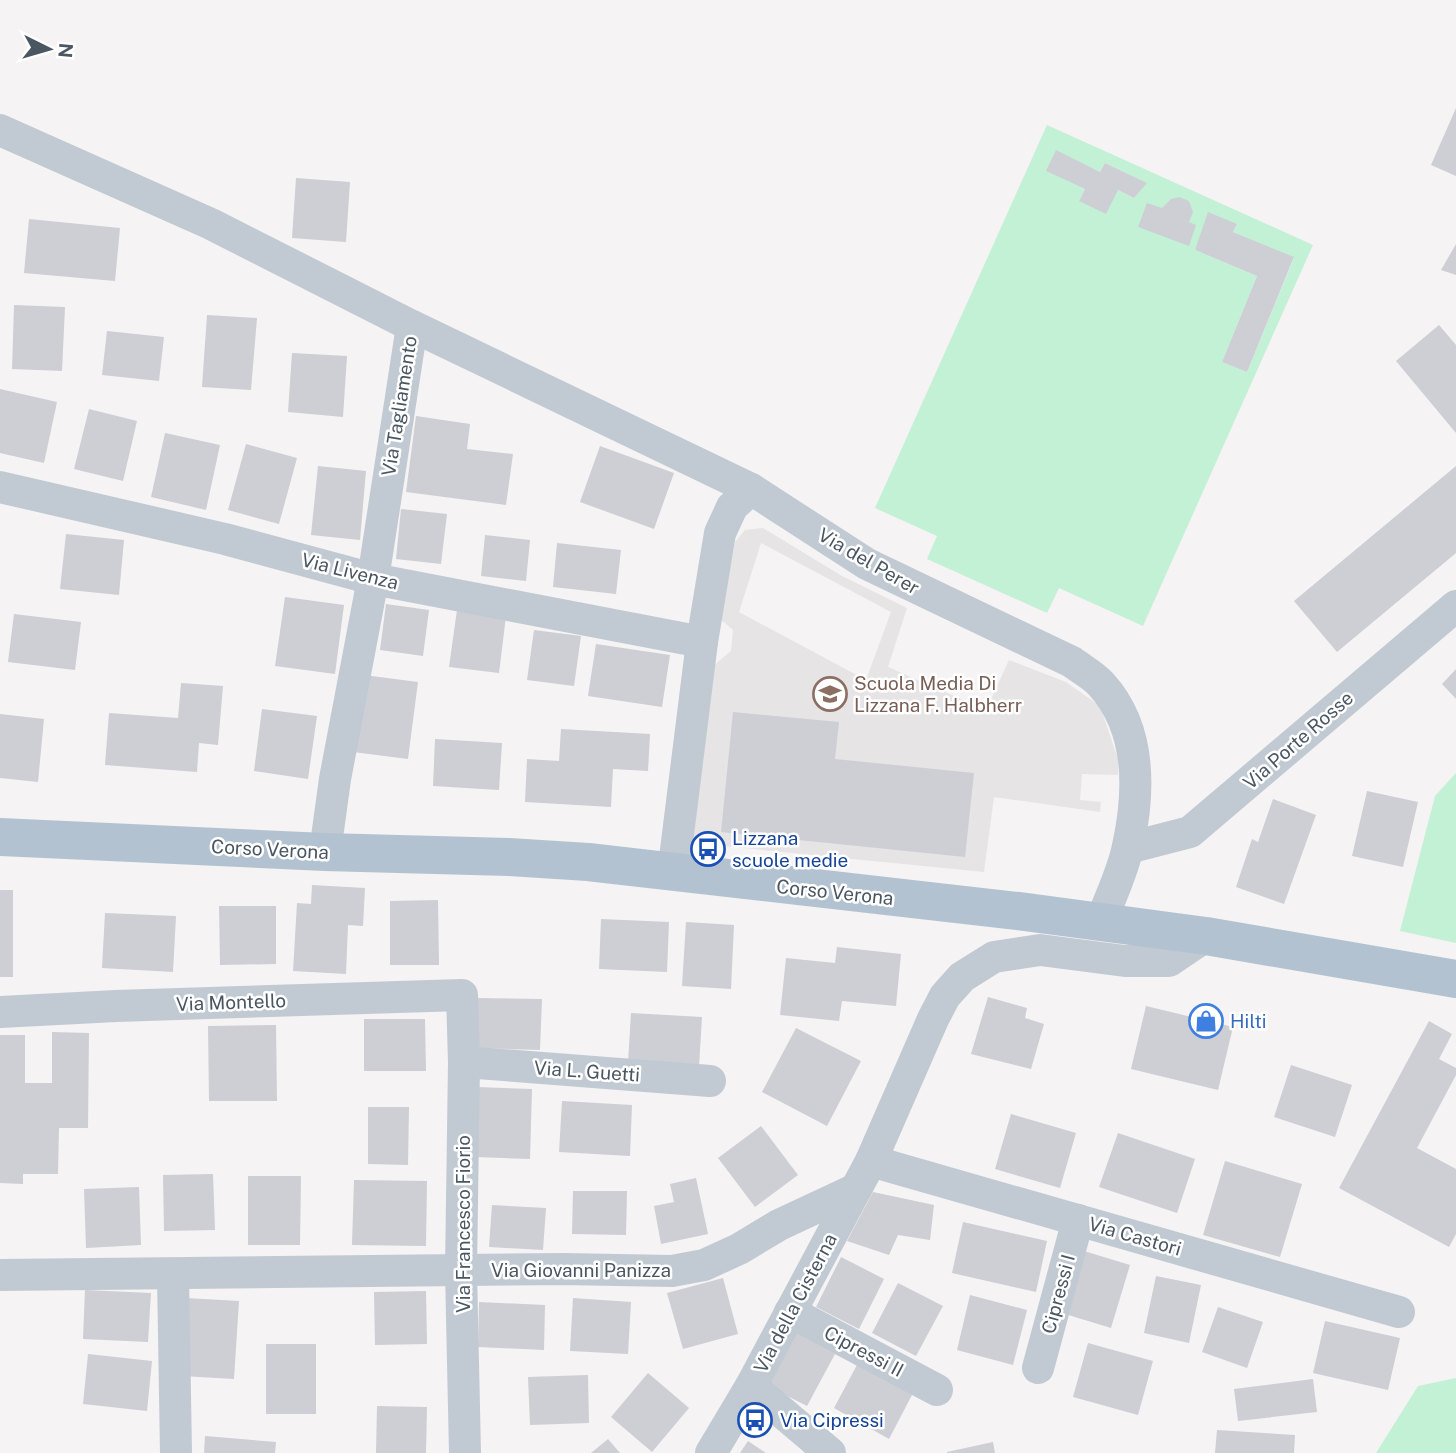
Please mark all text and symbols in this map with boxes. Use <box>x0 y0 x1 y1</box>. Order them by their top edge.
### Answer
north arrow <box>14 14 84 84</box>
text: N <box>54 42 78 59</box>
street label: Via Tagliamento <box>377 334 421 478</box>
street label: Via del Perer <box>815 523 923 599</box>
street label: Via Livenza <box>299 548 401 594</box>
place label: Scuola Media Di Lizzana F. Halbherr <box>854 672 1022 716</box>
school or university icon: Scuola Media Di Lizzana F. Halbherr <box>811 675 849 713</box>
street label: Via Porte Rosse <box>1239 686 1357 794</box>
place label: Lizzana scuole medie <box>732 827 848 871</box>
bus stop icon: Lizzana scuole medie <box>689 830 727 868</box>
street label: Corso Verona <box>211 835 329 863</box>
street label: Corso Verona <box>775 875 895 909</box>
street label: Via Montello <box>176 989 286 1015</box>
shop icon: Hilti <box>1187 1002 1225 1040</box>
place label: Hilti <box>1230 1010 1267 1032</box>
street label: Via L. Guetti <box>533 1056 641 1086</box>
street label: Via Francesco Fiorio <box>452 1135 474 1313</box>
street label: Via Castori <box>1086 1212 1184 1260</box>
street label: Via della Cisterna <box>749 1230 841 1376</box>
street label: Cipressi I <box>1037 1252 1079 1336</box>
street label: Via Giovanni Panizza <box>491 1259 671 1281</box>
street label: Cipressi II <box>821 1321 907 1381</box>
bus stop icon: Via Cipressi <box>736 1401 774 1439</box>
place label: Via Cipressi <box>780 1409 884 1431</box>

